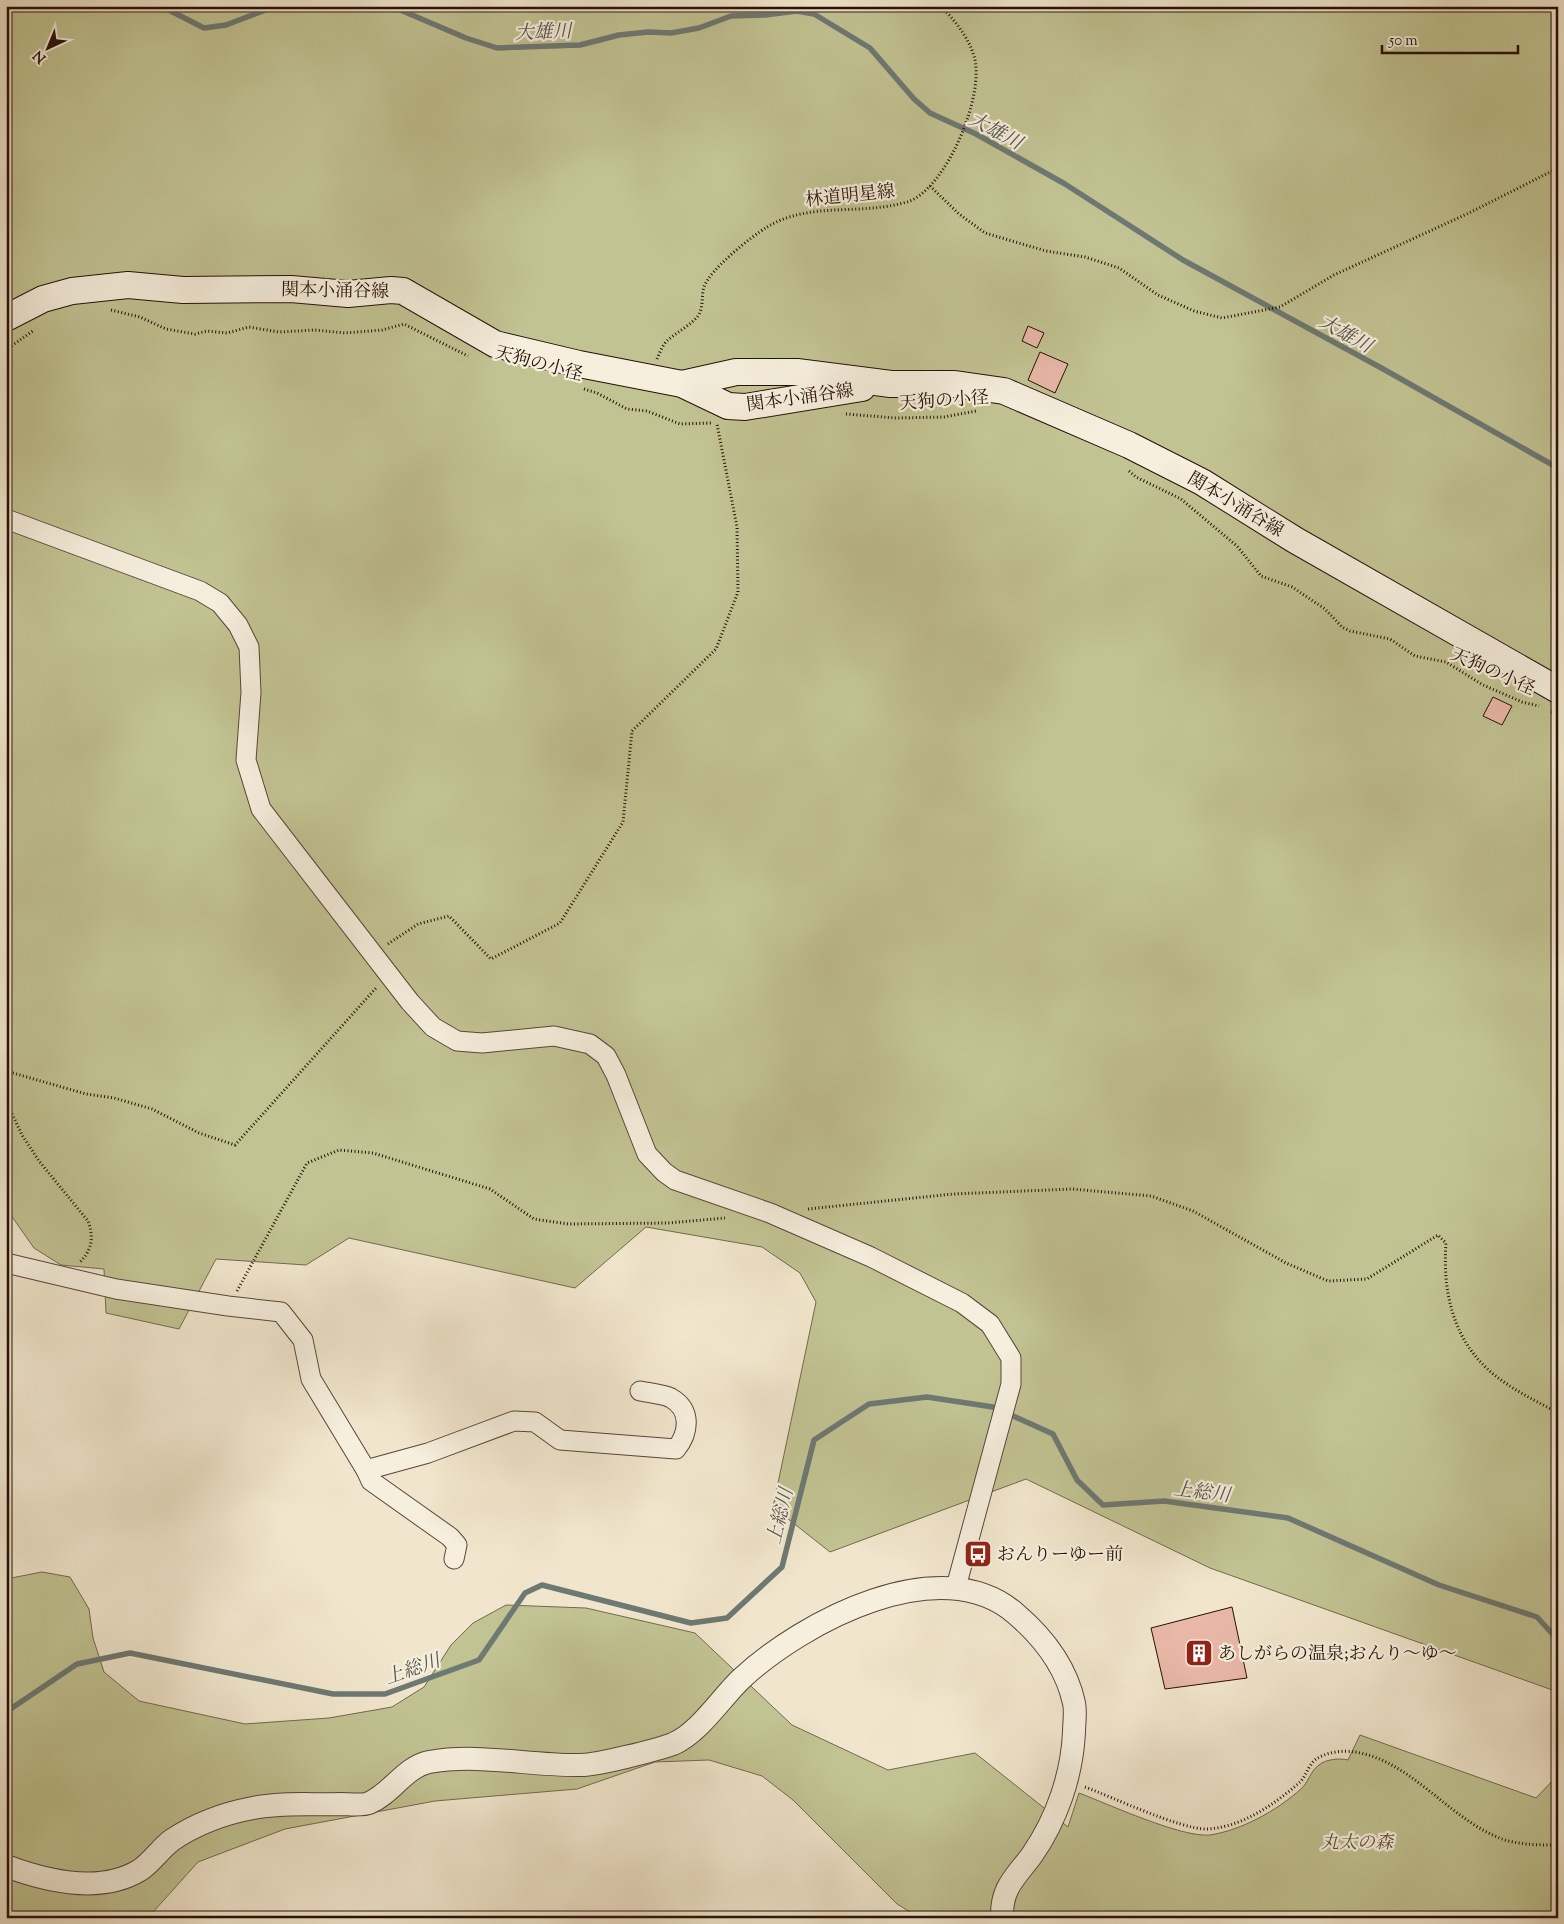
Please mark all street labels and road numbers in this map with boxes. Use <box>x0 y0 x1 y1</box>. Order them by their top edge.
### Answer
street label: 林道明星線 <box>804 179 896 215</box>
street label: 関本小涌谷線 <box>281 278 389 306</box>
street label: 天狗の小径 <box>492 341 585 389</box>
street label: 関本小涌谷線 <box>745 379 856 419</box>
street label: 天狗の小径 <box>898 386 990 418</box>
street label: 関本小涌谷線 <box>1182 467 1288 545</box>
street label: 天狗の小径 <box>1446 643 1539 703</box>

